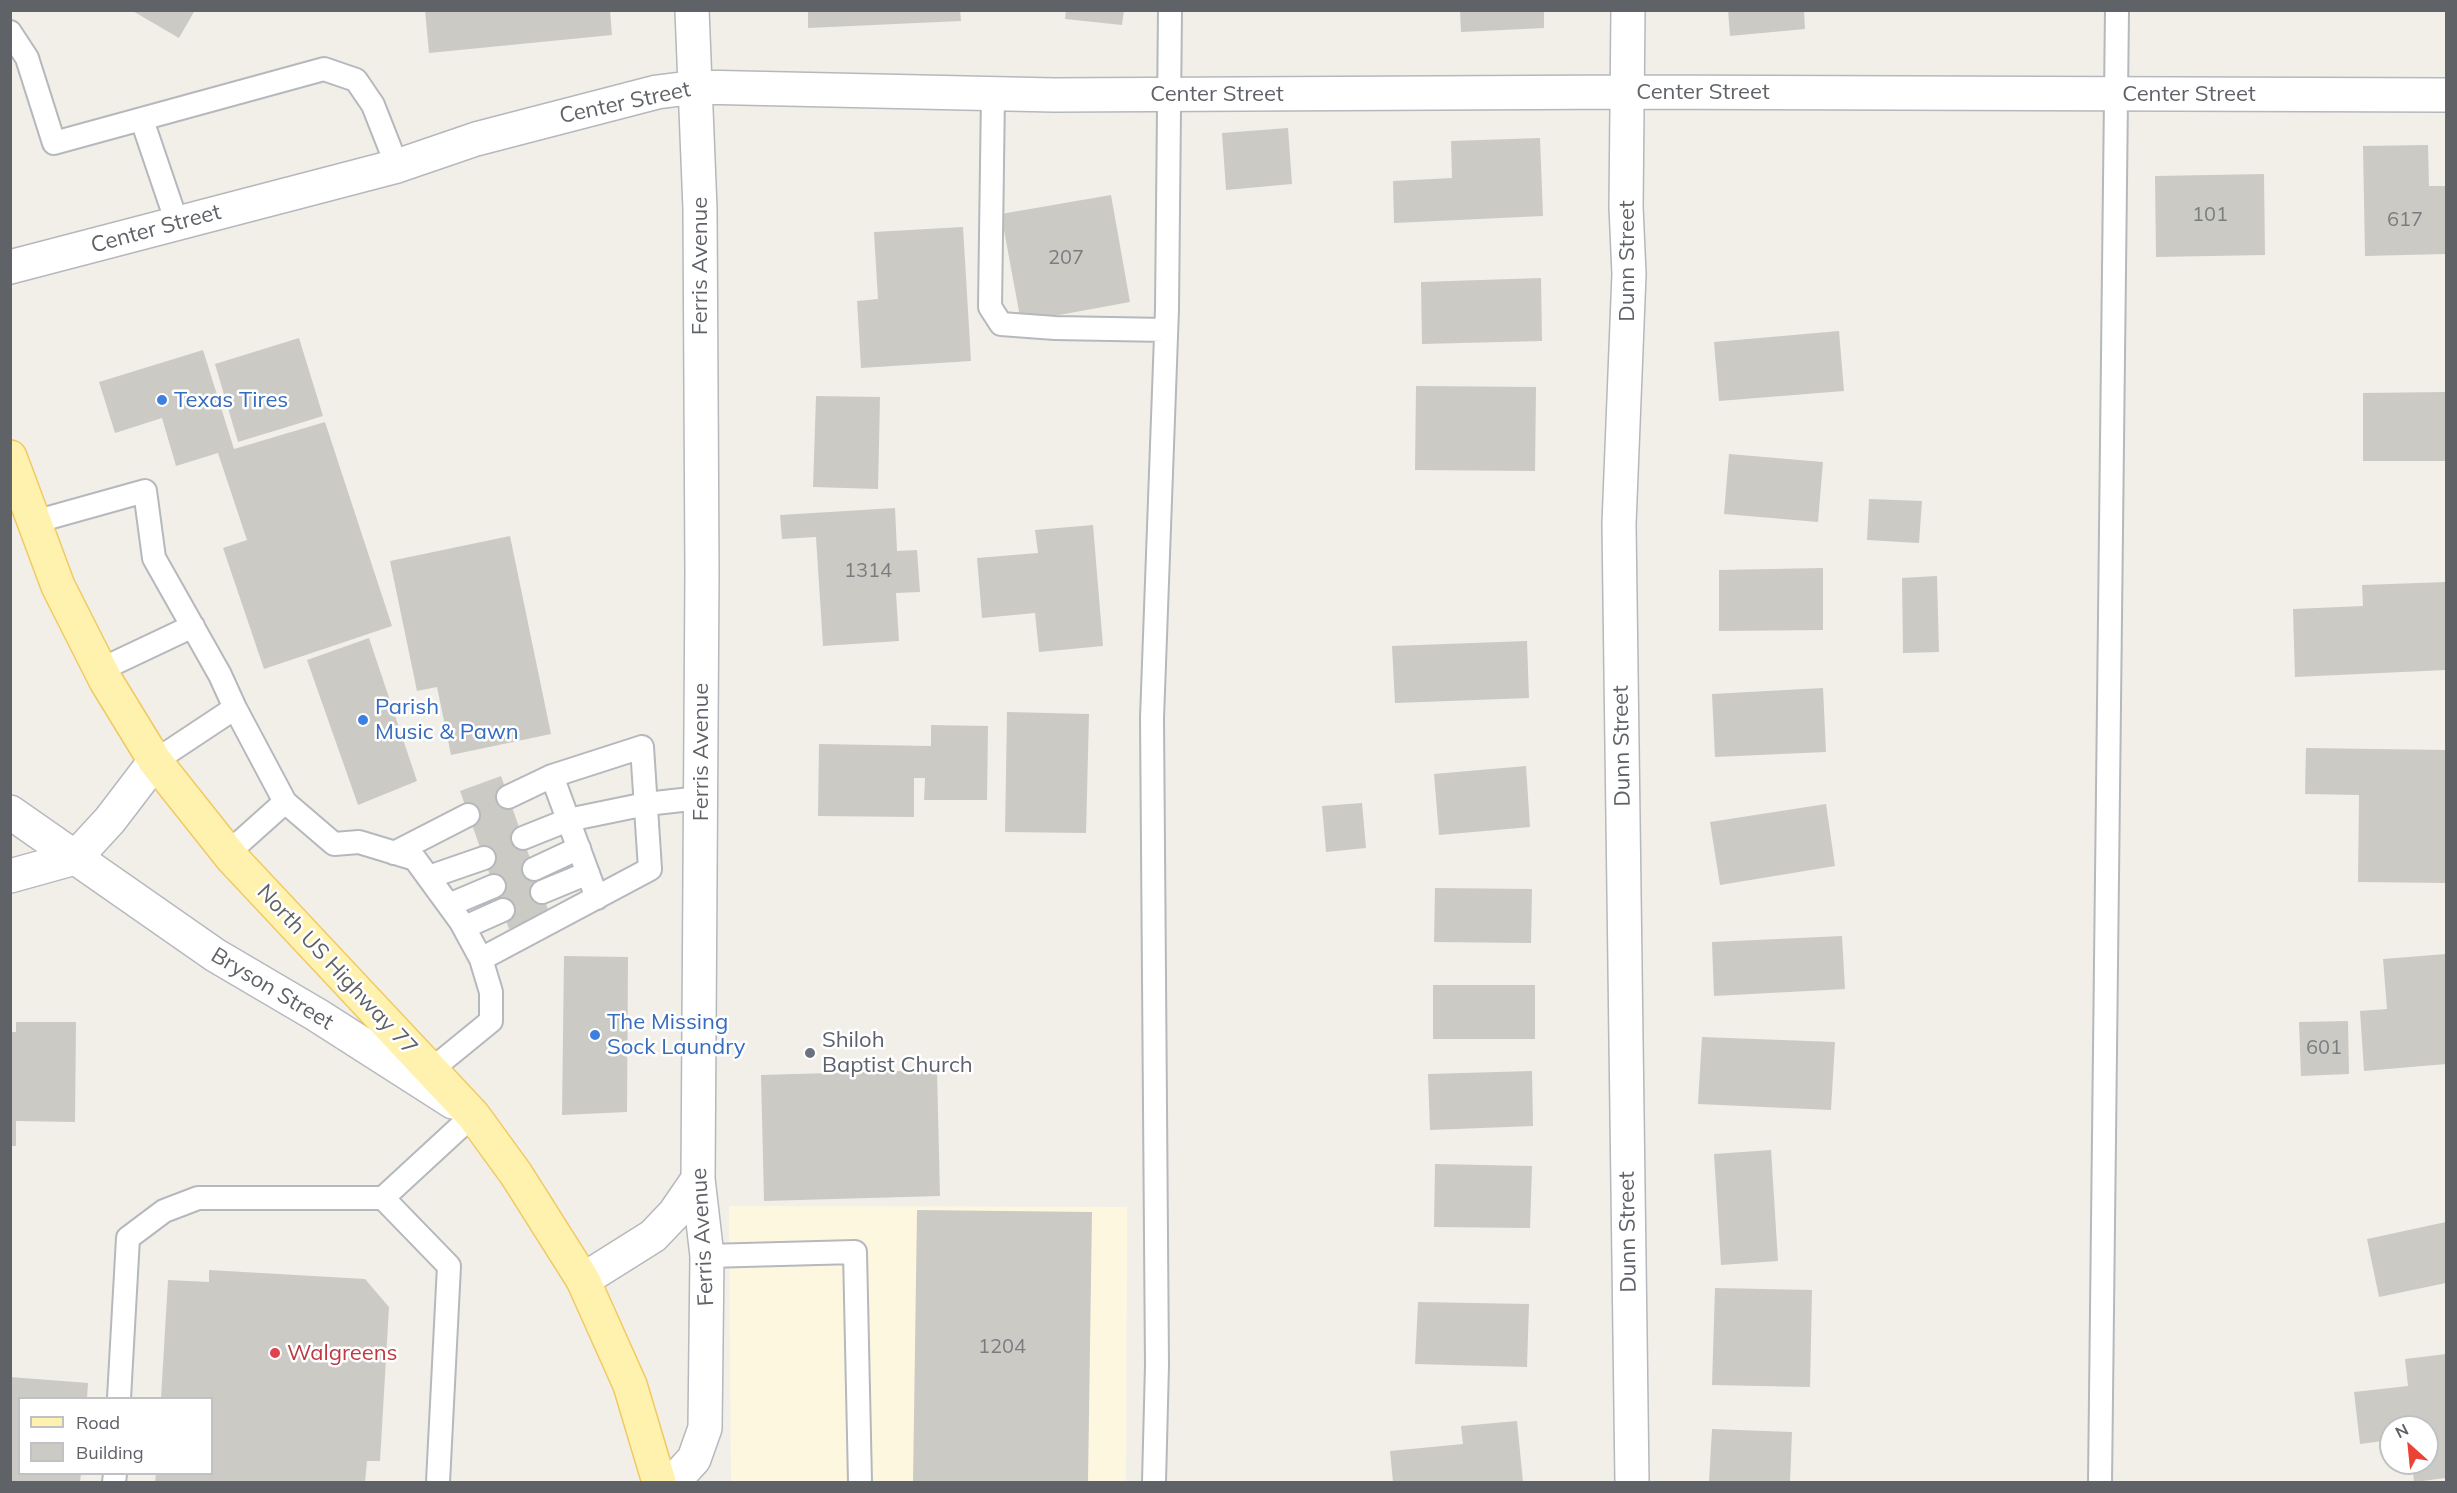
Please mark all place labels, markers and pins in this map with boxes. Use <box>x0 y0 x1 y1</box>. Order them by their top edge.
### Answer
place label: Texas Tires <box>174 387 288 413</box>
marker: Texas Tires <box>155 393 169 407</box>
place label: Parish Music & Pawn <box>375 694 519 746</box>
marker: Parish Music & Pawn <box>356 713 370 727</box>
place label: The Missing Sock Laundry <box>607 1009 746 1060</box>
place label: Shiloh Baptist Church <box>822 1027 973 1078</box>
marker: The Missing Sock Laundry <box>588 1028 602 1042</box>
marker: Shiloh Baptist Church <box>803 1046 817 1060</box>
place label: Walgreens <box>287 1340 397 1366</box>
marker: Walgreens <box>268 1346 282 1360</box>

